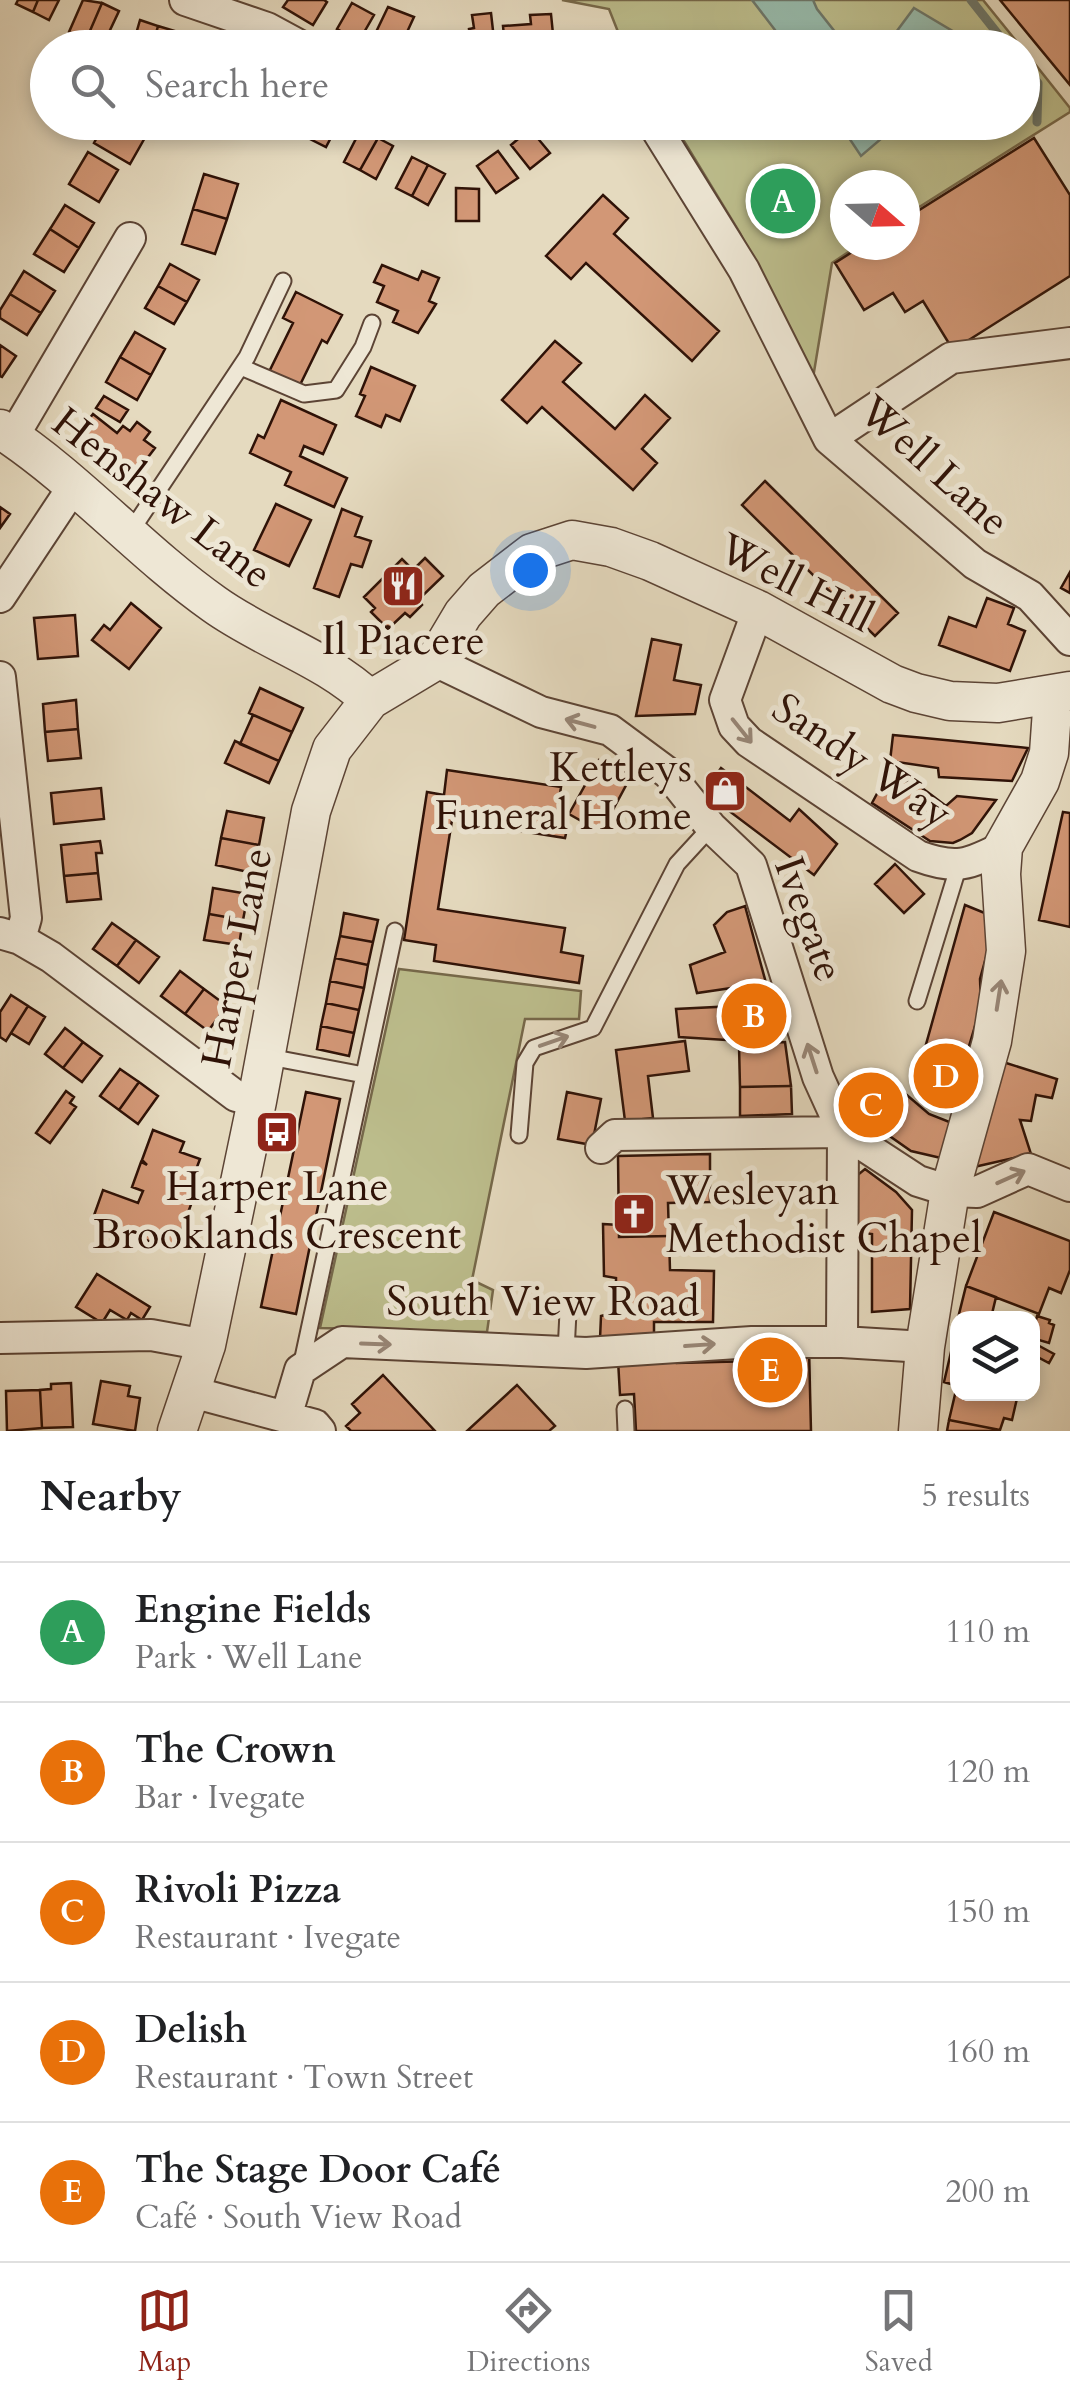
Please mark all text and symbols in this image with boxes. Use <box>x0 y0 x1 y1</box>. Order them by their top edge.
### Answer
search box <box>30 30 1040 140</box>
icon: search <box>65 58 120 113</box>
text: Search here <box>145 59 329 111</box>
pin: A <box>750 164 816 238</box>
north arrow <box>830 170 920 260</box>
street label: Well Lane <box>846 382 1022 549</box>
street label: Henshaw Lane <box>40 394 284 602</box>
street label: Well Hill <box>708 519 883 646</box>
your location <box>505 545 556 596</box>
restaurant icon: Il Piacere <box>380 563 426 609</box>
place label: Il Piacere <box>321 612 485 669</box>
street label: Sandy Way <box>761 680 963 842</box>
one-way arrow <box>565 712 596 731</box>
one-way arrow <box>731 718 753 744</box>
place label: Kettleys Funeral Home <box>434 739 692 844</box>
shop icon: Kettleys Funeral Home <box>702 768 748 814</box>
street label: Harper Lane <box>188 843 286 1073</box>
street label: Ivegate <box>760 849 858 989</box>
pin: B <box>722 978 786 1054</box>
one-way arrow <box>990 979 1009 1011</box>
one-way arrow <box>538 1031 570 1049</box>
pin: D <box>914 1038 978 1114</box>
one-way arrow <box>802 1043 820 1075</box>
pin: C <box>838 1068 904 1142</box>
bus stop icon: Harper Lane Brooklands Crescent <box>254 1109 300 1155</box>
place label: Harper Lane Brooklands Crescent <box>93 1158 461 1263</box>
place label: Wesleyan Methodist Chapel <box>665 1162 982 1267</box>
one-way arrow <box>995 1167 1026 1185</box>
church icon: Wesleyan Methodist Chapel <box>611 1191 657 1237</box>
street label: South View Road <box>386 1273 700 1330</box>
map controls <box>950 1311 1040 1401</box>
button: layers <box>950 1311 1040 1401</box>
pin: E <box>738 1332 802 1408</box>
one-way arrow <box>359 1335 391 1354</box>
one-way arrow <box>684 1336 716 1355</box>
text: Nearby <box>40 1468 182 1525</box>
text: 5 results <box>922 1474 1030 1518</box>
text: Engine Fields <box>135 1584 371 1636</box>
text: A <box>60 1610 85 1654</box>
text: 110 m <box>945 1610 1030 1654</box>
text: Park · Well Lane <box>135 1636 363 1680</box>
text: The Crown <box>135 1724 336 1776</box>
text: B <box>61 1750 84 1794</box>
text: 120 m <box>945 1750 1030 1794</box>
text: Bar · Ivegate <box>135 1776 306 1820</box>
text: Rivoli Pizza <box>135 1864 341 1916</box>
text: C <box>60 1890 85 1934</box>
text: 150 m <box>945 1890 1030 1934</box>
text: Restaurant · Ivegate <box>135 1916 401 1960</box>
text: Delish <box>135 2004 247 2056</box>
text: D <box>59 2030 86 2074</box>
text: 160 m <box>945 2030 1030 2074</box>
text: Restaurant · Town Street <box>135 2056 473 2100</box>
text: The Stage Door Café <box>135 2144 501 2196</box>
text: E <box>62 2170 83 2214</box>
text: 200 m <box>945 2170 1030 2214</box>
text: Café · South View Road <box>135 2196 462 2240</box>
tab: Map <box>137 2283 192 2381</box>
tab: Directions <box>467 2283 590 2381</box>
tab: Saved <box>865 2283 933 2381</box>

